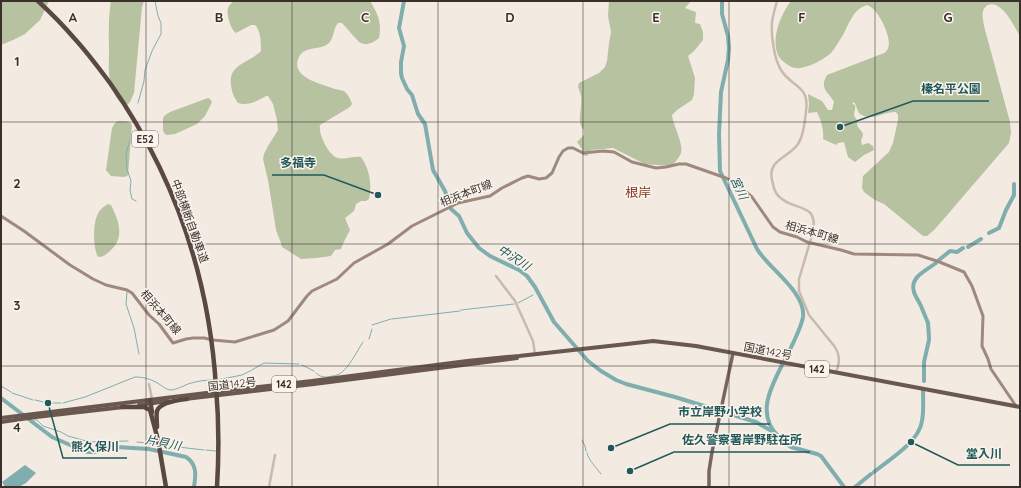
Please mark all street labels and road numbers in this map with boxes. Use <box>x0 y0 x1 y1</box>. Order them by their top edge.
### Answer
road number: E52 <box>132 131 158 147</box>
street label: 中部横断自動車道 <box>168 177 212 265</box>
street label: 相浜本町線 <box>438 177 494 209</box>
street label: 相浜本町線 <box>784 218 840 246</box>
street label: 相浜本町線 <box>138 287 184 337</box>
street label: 国道142号 <box>743 339 793 363</box>
road number: 142 <box>805 361 829 377</box>
street label: 国道142号 <box>207 374 257 394</box>
road number: 142 <box>272 376 296 392</box>

